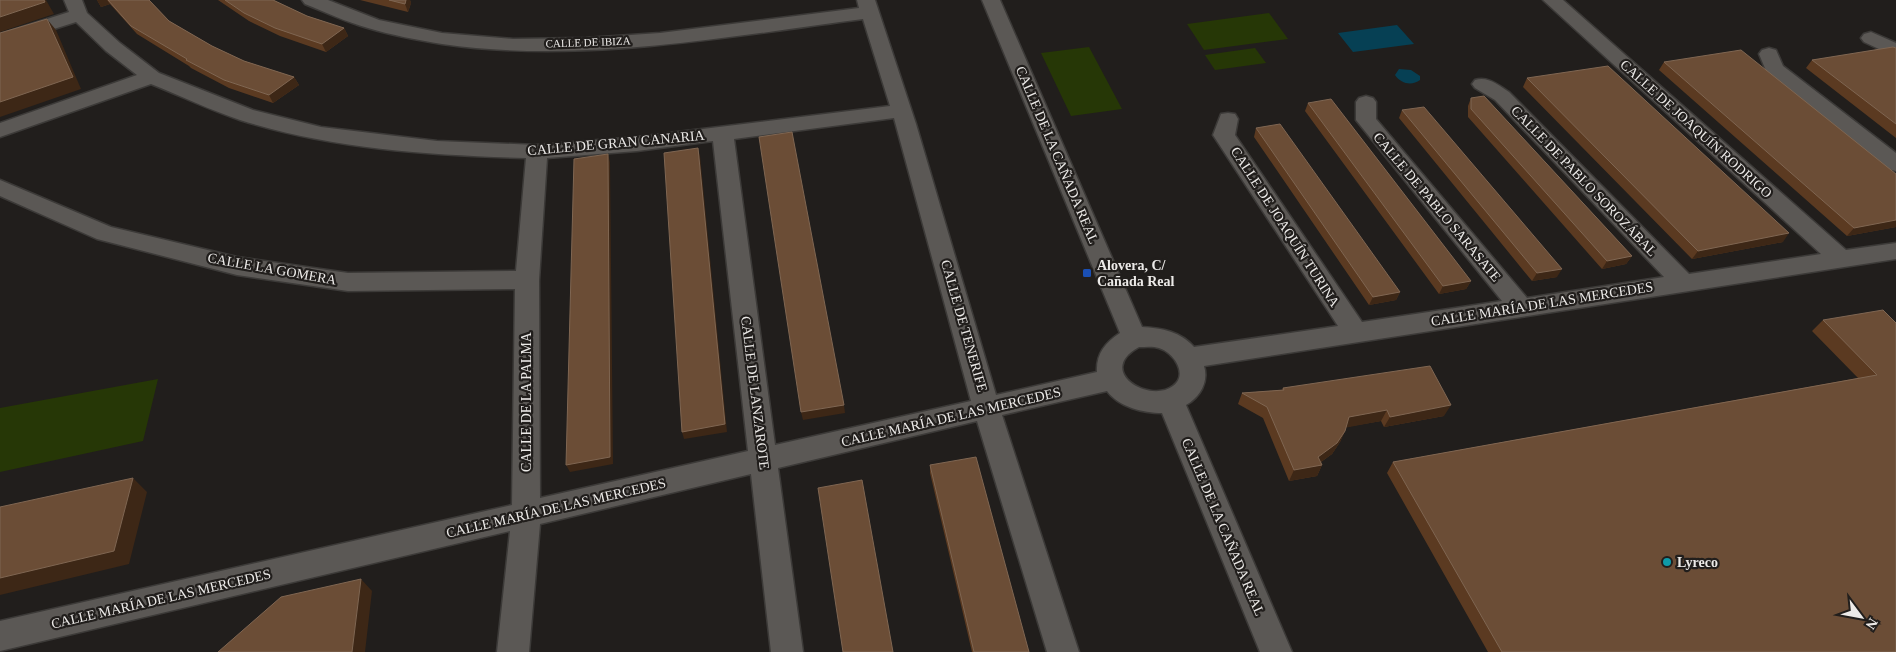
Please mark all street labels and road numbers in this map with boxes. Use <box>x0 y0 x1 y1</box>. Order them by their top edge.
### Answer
street label: CALLE DE IBIZA <box>545 35 631 49</box>
street label: CALLE DE JOAQUÍN RODRIGO <box>1617 56 1776 201</box>
street label: CALLE DE LA CAÑADA REAL <box>1013 64 1101 246</box>
street label: CALLE DE PABLO SOROZÁBAL <box>1508 102 1661 259</box>
street label: CALLE DE GRAN CANARIA <box>527 128 706 158</box>
street label: CALLE DE PABLO SARASATE <box>1370 130 1504 284</box>
street label: CALLE DE JOAQUÍN TURINA <box>1228 144 1344 310</box>
street label: CALLE LA GOMERA <box>206 250 339 288</box>
street label: CALLE DE TENERIFE <box>938 258 990 394</box>
street label: CALLE MARÍA DE LAS MERCEDES <box>1430 278 1654 329</box>
street label: CALLE DE LANZAROTE <box>738 315 772 471</box>
street label: CALLE DE LA PALMA <box>519 331 534 472</box>
street label: CALLE MARÍA DE LAS MERCEDES <box>840 383 1062 450</box>
street label: CALLE DE LA CAÑADA REAL <box>1179 436 1267 618</box>
street label: CALLE MARÍA DE LAS MERCEDES <box>445 474 667 541</box>
street label: CALLE MARÍA DE LAS MERCEDES <box>50 565 272 632</box>

